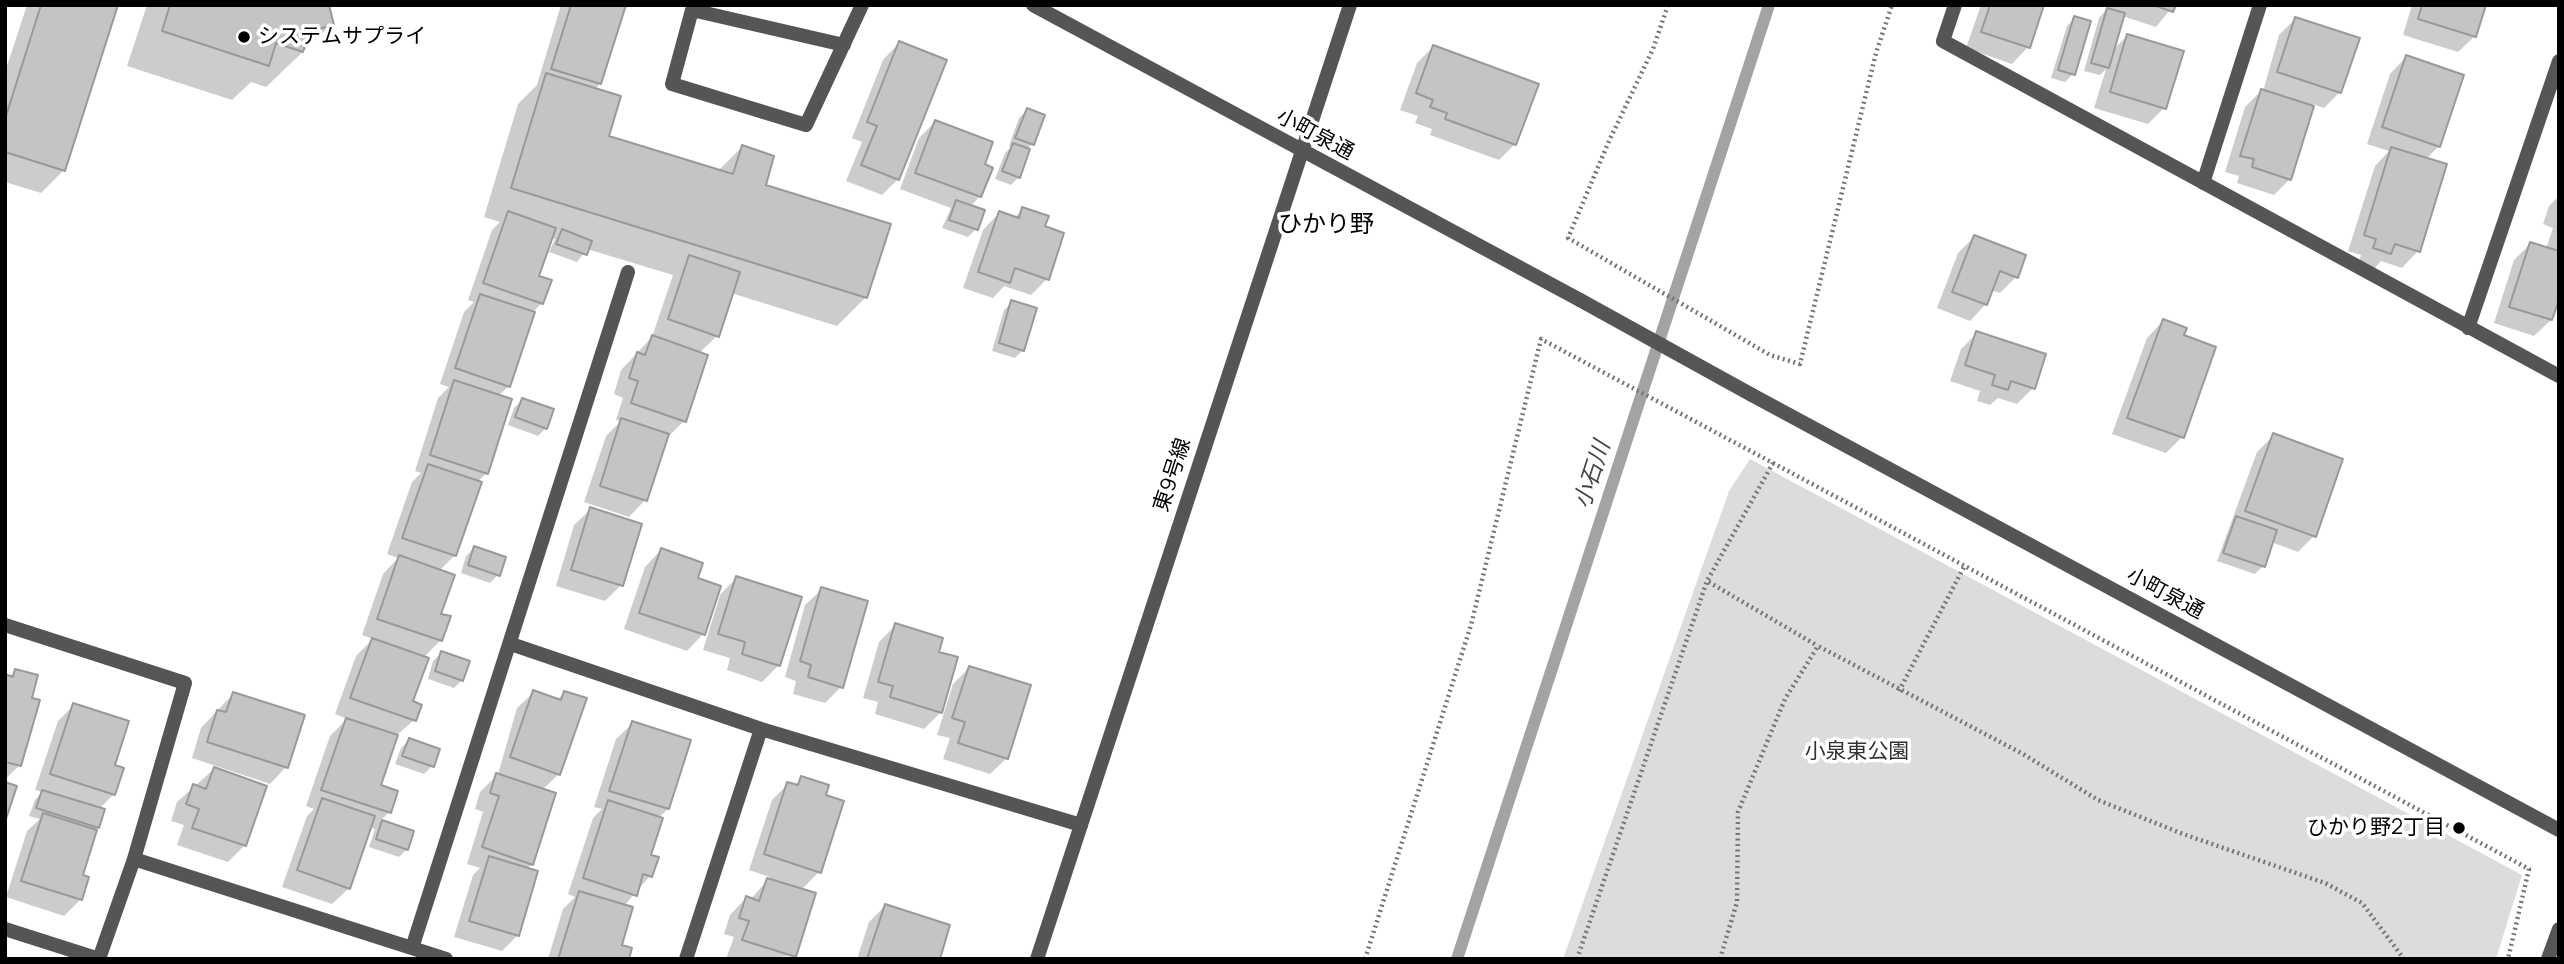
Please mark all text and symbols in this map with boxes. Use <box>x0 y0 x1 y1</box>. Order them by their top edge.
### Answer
place label: システムサプライ <box>258 24 426 50</box>
marker: システムサプライ <box>236 29 252 45</box>
street label: 小町泉通 <box>1272 104 1358 166</box>
district label: ひかり野 <box>1278 211 1374 239</box>
street label: 東9号線 <box>1149 435 1197 515</box>
water label: 小石川 <box>1569 438 1617 512</box>
street label: 小町泉通 <box>2122 563 2208 625</box>
park label: 小泉東公園 <box>1805 739 1909 765</box>
place label: ひかり野2丁目 <box>2307 815 2445 841</box>
marker: ひかり野2丁目 <box>2451 820 2467 836</box>

